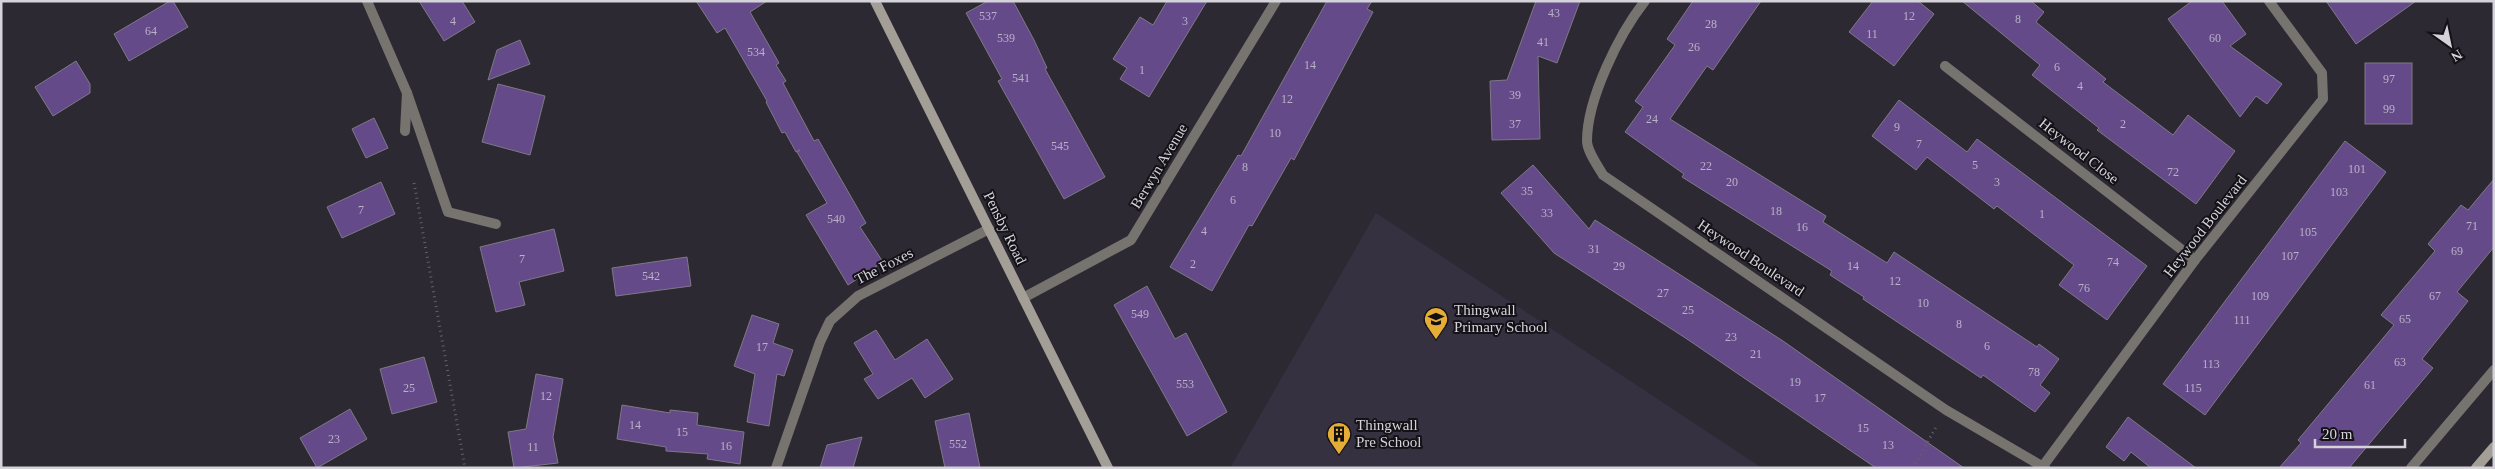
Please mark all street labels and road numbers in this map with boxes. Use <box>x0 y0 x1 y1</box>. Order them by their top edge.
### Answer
street label: Heywood Close <box>2036 115 2122 187</box>
street label: Berwyn Avenue <box>1127 120 1191 211</box>
street label: Heywood Boulevard <box>2160 172 2250 280</box>
street label: Pensby Road <box>981 189 1030 267</box>
street label: Heywood Boulevard <box>1695 217 1808 300</box>
street label: The Foxes <box>852 245 916 287</box>

